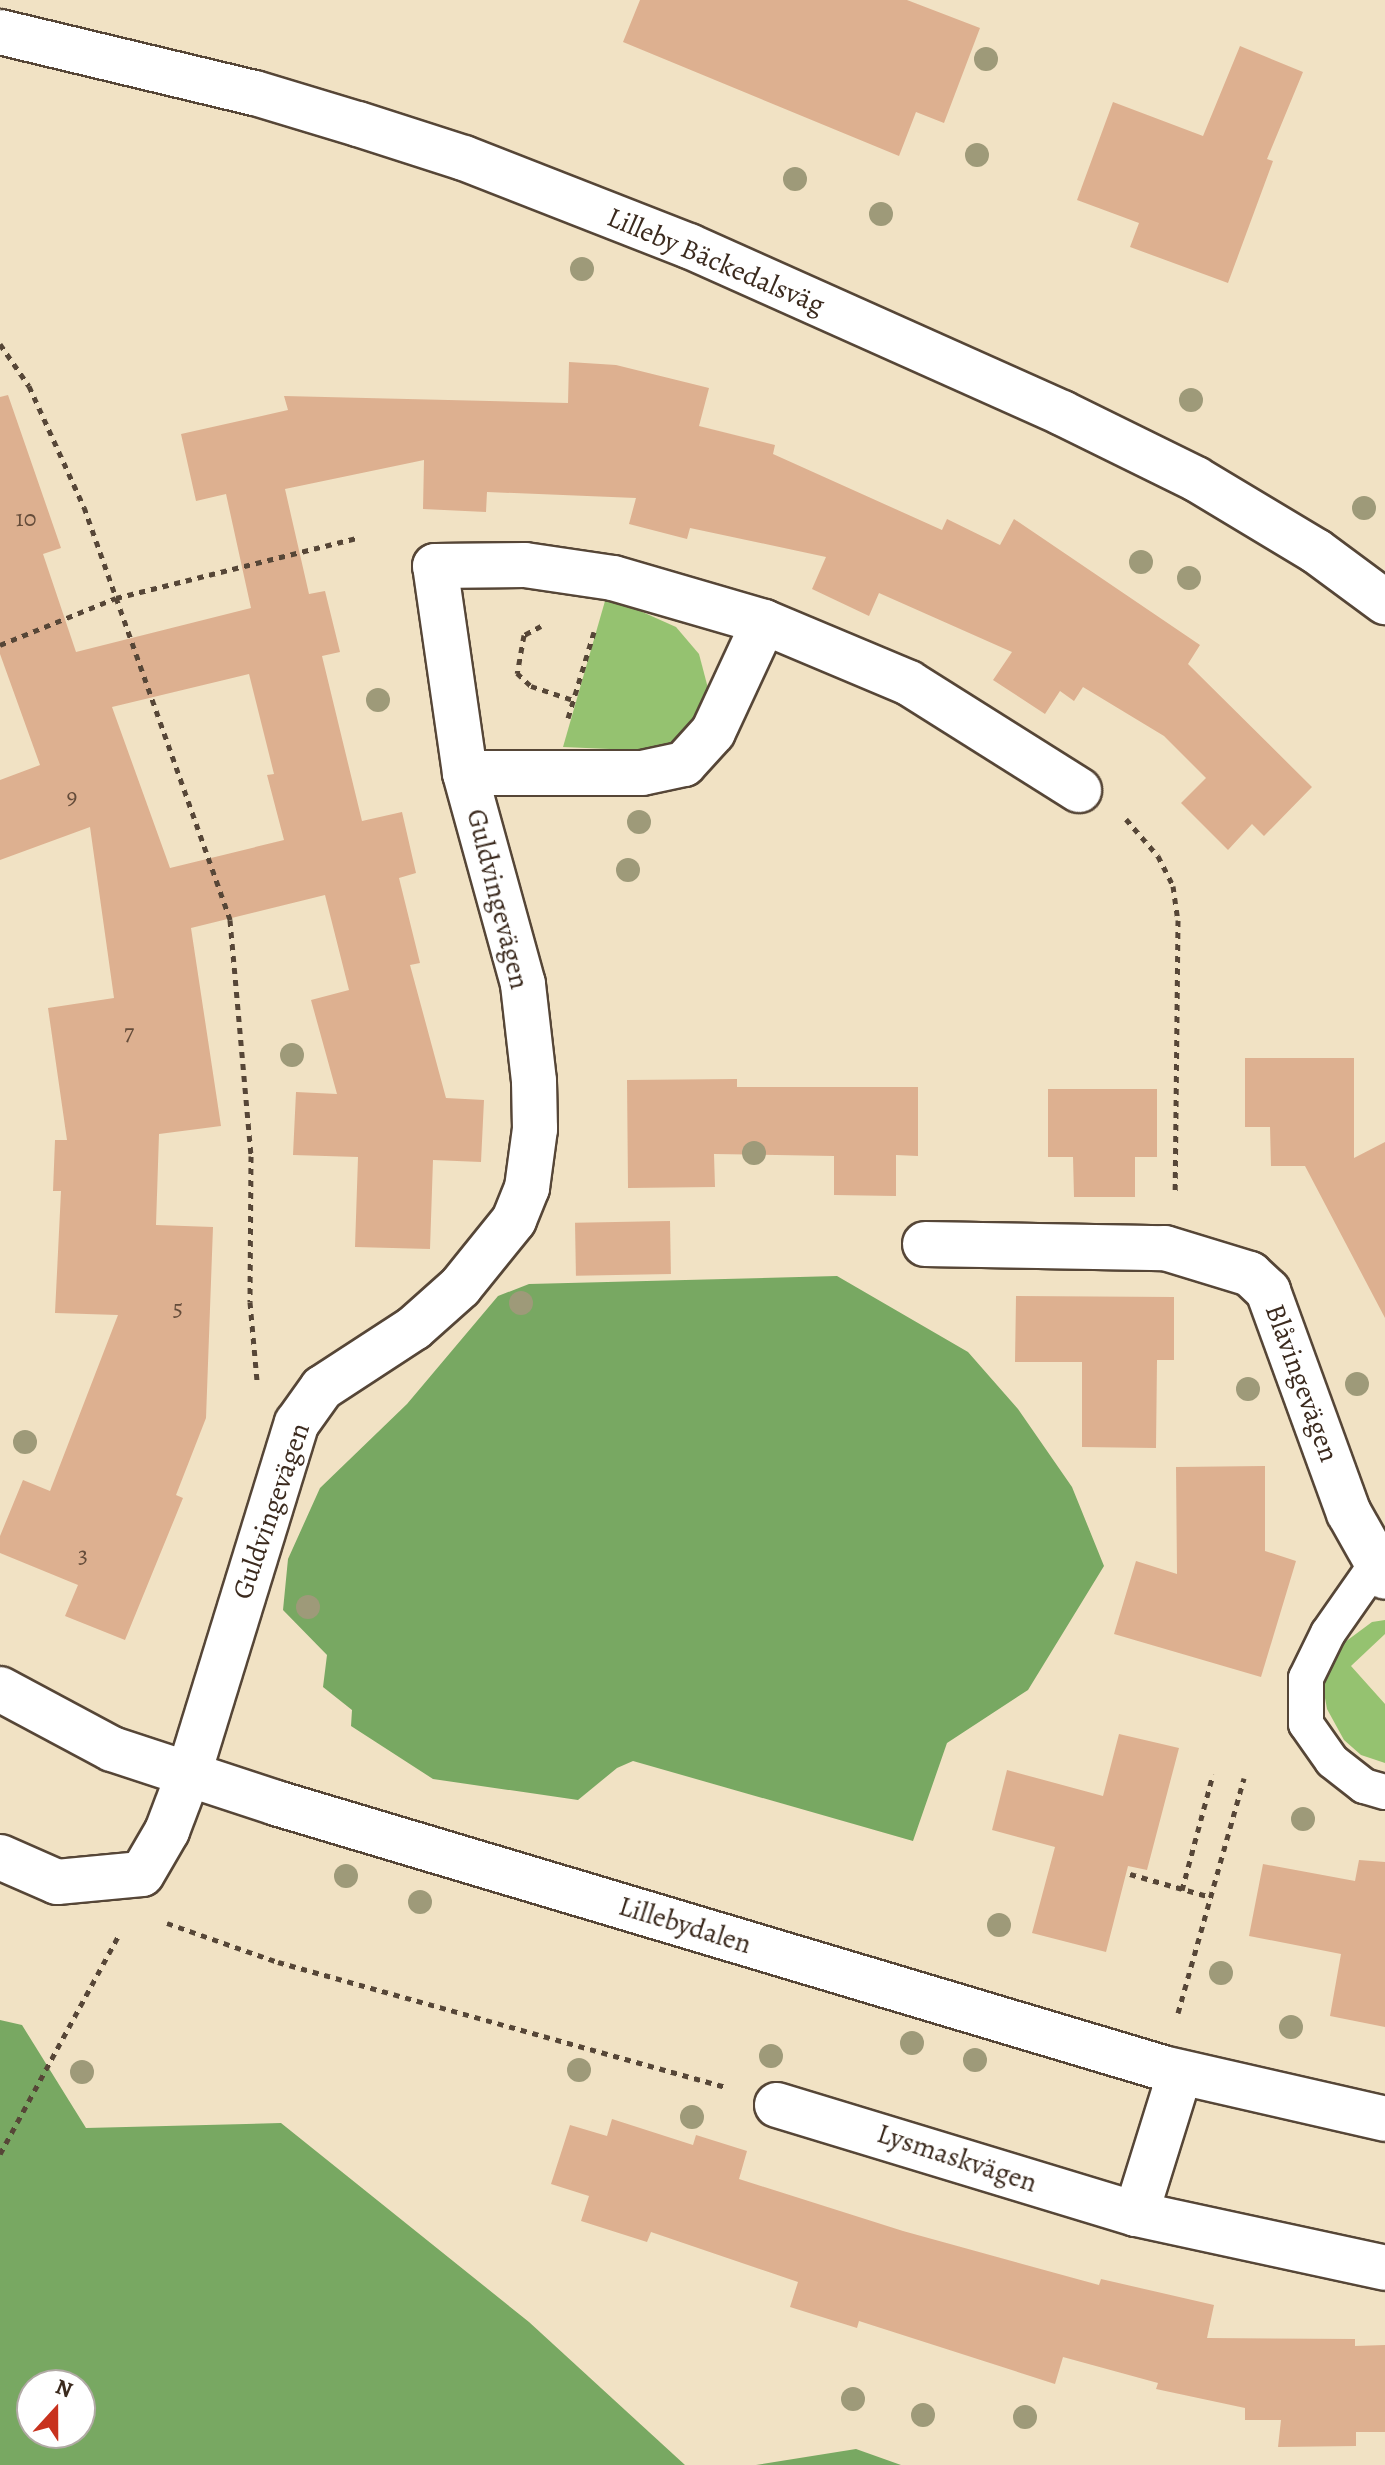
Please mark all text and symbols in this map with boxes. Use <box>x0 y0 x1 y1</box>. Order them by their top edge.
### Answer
street label: Lilleby Bäckedalsväg <box>602 200 830 322</box>
house number: 10 <box>16 505 36 533</box>
house number: 9 <box>67 783 77 811</box>
street label: Guldvingevägen <box>459 805 537 993</box>
house number: 7 <box>124 1019 134 1047</box>
house number: 5 <box>173 1295 183 1323</box>
street label: Blåvingevägen <box>1258 1300 1346 1466</box>
street label: Guldvingevägen <box>225 1418 317 1604</box>
house number: 3 <box>78 1542 88 1570</box>
street label: Lillebydalen <box>615 1889 755 1961</box>
street label: Lysmaskvägen <box>873 2116 1041 2200</box>
north arrow <box>16 2369 96 2449</box>
text: N <box>51 2372 77 2405</box>

